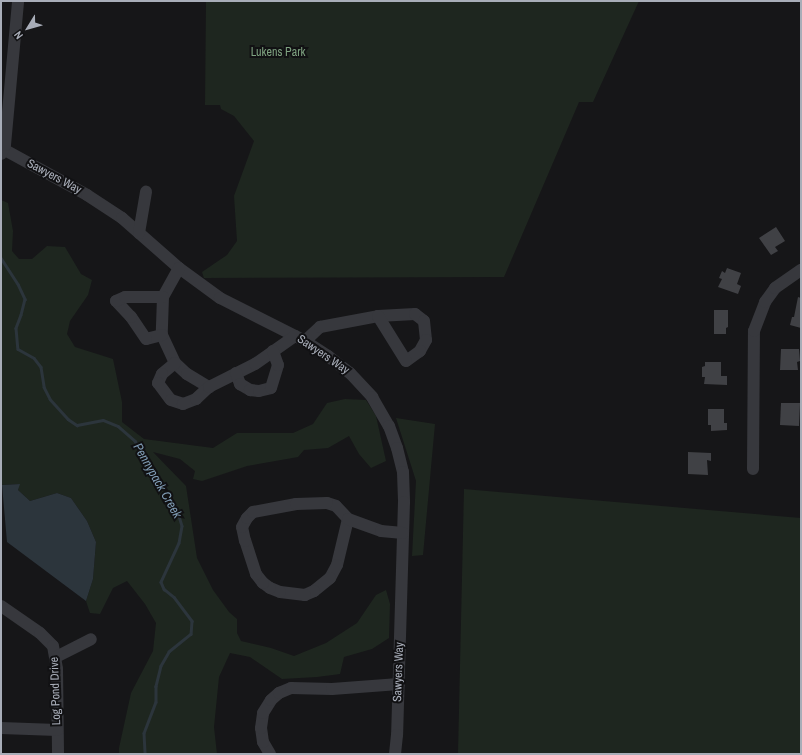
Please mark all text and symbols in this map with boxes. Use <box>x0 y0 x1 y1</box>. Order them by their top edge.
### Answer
north arrow <box>8 8 48 48</box>
text: N <box>11 28 26 42</box>
park label: Lukens Park <box>251 46 305 60</box>
street label: Sawyers Way <box>24 157 84 197</box>
street label: Sawyers Way <box>294 332 352 378</box>
water label: Pennypack Creek <box>129 441 185 521</box>
street label: Sawyers Way <box>391 642 407 702</box>
street label: Log Pond Drive <box>48 657 64 725</box>

